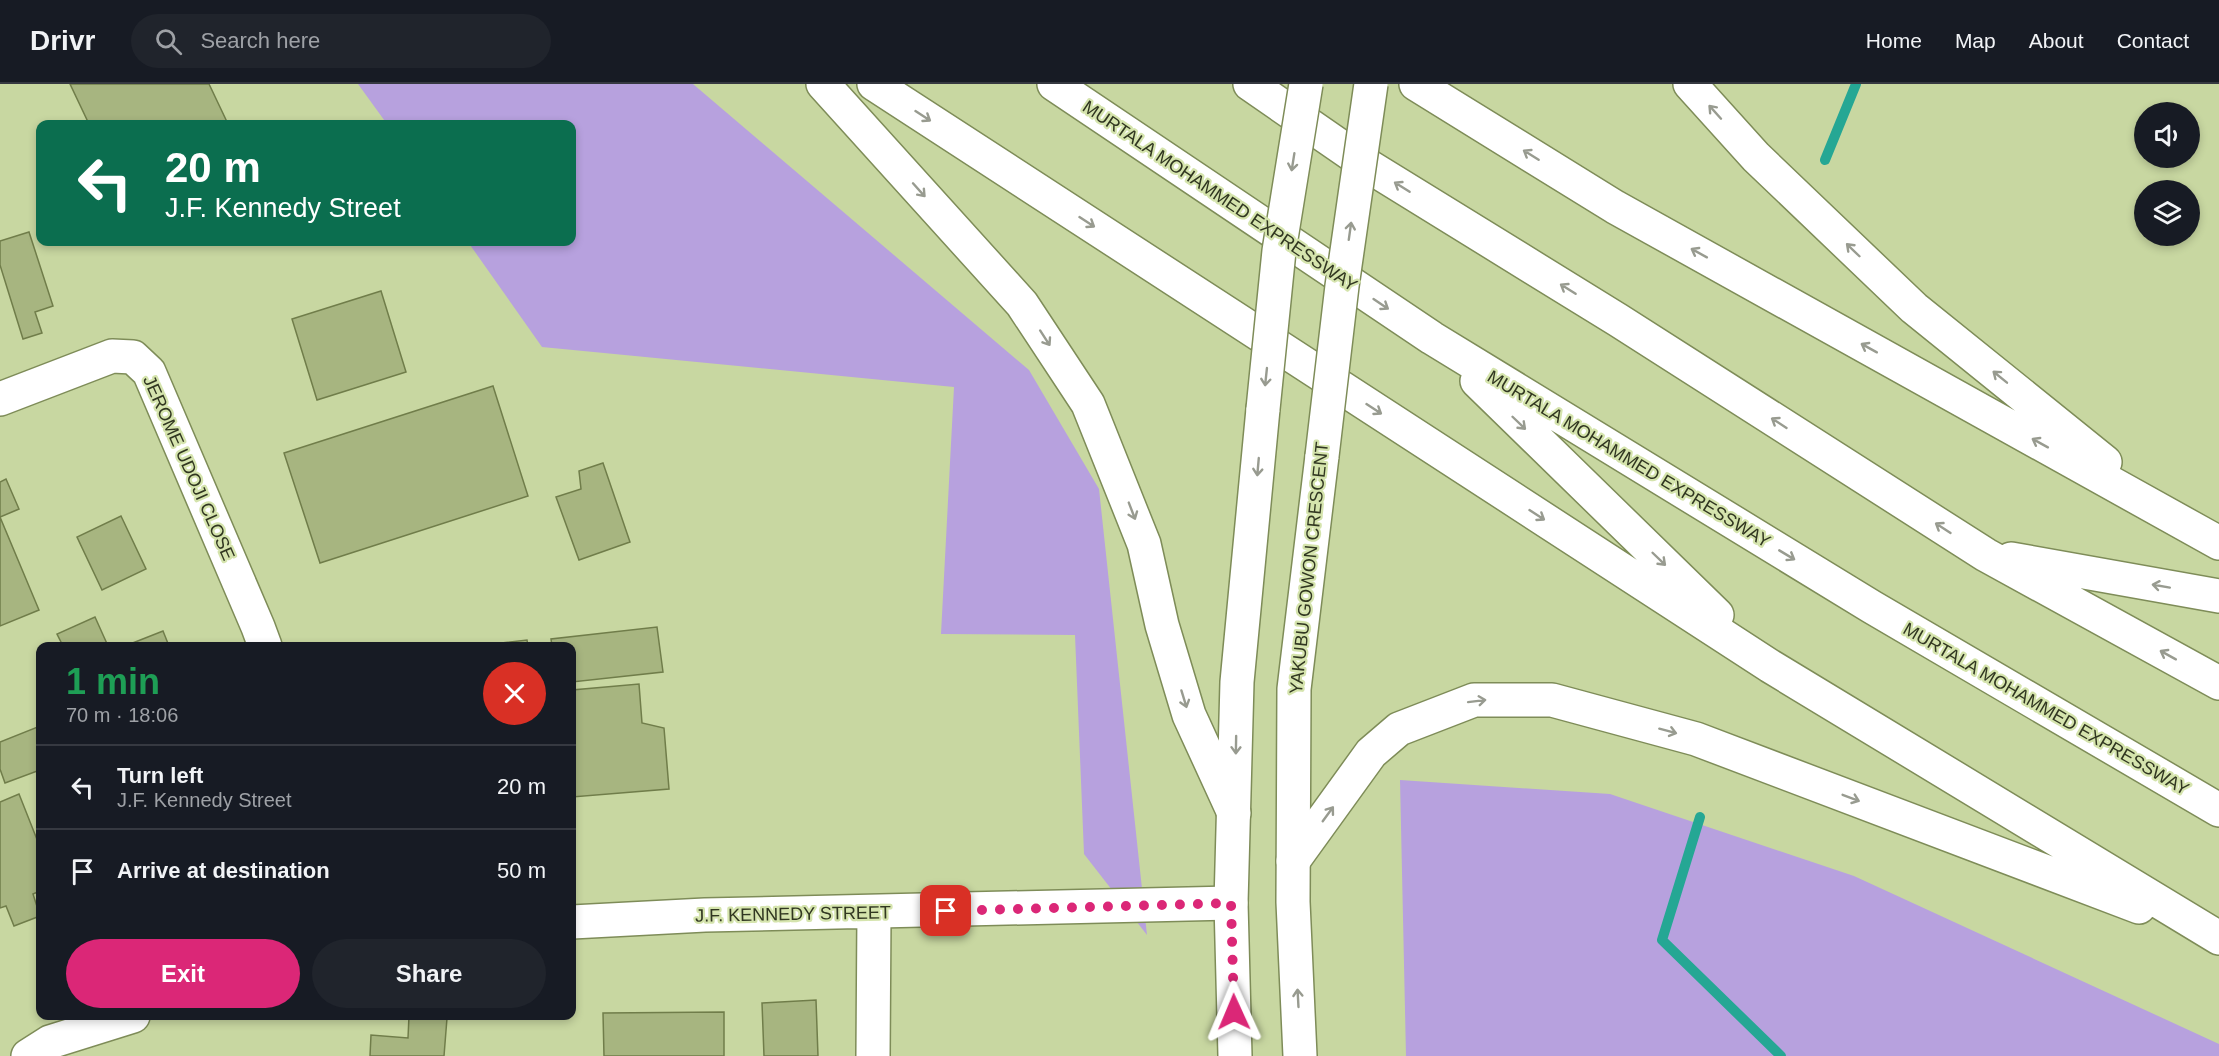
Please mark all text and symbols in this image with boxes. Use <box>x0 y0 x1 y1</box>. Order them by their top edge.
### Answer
search box <box>131 14 551 68</box>
text: Drivr <box>30 25 95 56</box>
icon: search <box>152 25 185 58</box>
text: Search here <box>200 28 320 53</box>
text: Home <box>1866 29 1922 52</box>
text: Map <box>1955 29 1996 52</box>
text: About <box>2029 29 2084 52</box>
text: Contact <box>2117 29 2189 52</box>
street label: MURTALA MOHAMMED EXPRESSWAY <box>1079 96 1361 296</box>
map controls <box>2134 102 2200 246</box>
button: sound <box>2134 102 2200 168</box>
one-way arrow <box>1708 104 1722 119</box>
one-way arrow <box>915 110 931 122</box>
icon: left <box>66 144 144 222</box>
text: 20 m <box>165 144 261 191</box>
one-way arrow <box>1523 148 1540 160</box>
one-way arrow <box>1288 152 1299 172</box>
one-way arrow <box>1394 180 1411 192</box>
button: layers <box>2134 180 2200 246</box>
one-way arrow <box>912 182 926 197</box>
text: J.F. Kennedy Street <box>165 193 401 223</box>
one-way arrow <box>1078 216 1095 228</box>
one-way arrow <box>1344 222 1355 242</box>
one-way arrow <box>1845 242 1860 257</box>
one-way arrow <box>1691 247 1708 259</box>
one-way arrow <box>1560 283 1577 295</box>
one-way arrow <box>1372 298 1389 310</box>
one-way arrow <box>1039 329 1051 346</box>
one-way arrow <box>1861 342 1878 354</box>
one-way arrow <box>1261 366 1272 386</box>
street label: MURTALA MOHAMMED EXPRESSWAY <box>1484 366 1774 552</box>
one-way arrow <box>1992 371 2008 384</box>
street label: JEROME UDOJI CLOSE <box>139 373 239 563</box>
one-way arrow <box>1365 402 1382 415</box>
one-way arrow <box>1512 415 1527 430</box>
one-way arrow <box>1771 416 1788 428</box>
one-way arrow <box>2032 437 2049 449</box>
street label: YAKUBU GOWON CRESCENT <box>1286 441 1332 695</box>
one-way arrow <box>1252 456 1263 476</box>
one-way arrow <box>1127 502 1138 520</box>
one-way arrow <box>1528 509 1545 521</box>
one-way arrow <box>1936 522 1952 534</box>
one-way arrow <box>1778 549 1795 562</box>
one-way arrow <box>1652 551 1667 566</box>
one-way arrow <box>2152 580 2172 591</box>
street label: MURTALA MOHAMMED EXPRESSWAY <box>1900 619 2192 799</box>
one-way arrow <box>2160 649 2177 661</box>
text: 1 min <box>66 661 160 702</box>
button: close <box>483 662 546 725</box>
one-way arrow <box>1179 689 1190 708</box>
one-way arrow <box>1467 695 1486 706</box>
text: 70 m · 18:06 <box>66 704 178 726</box>
one-way arrow <box>1658 726 1677 738</box>
one-way arrow <box>1230 734 1242 754</box>
text: Turn left <box>117 763 203 788</box>
icon: left <box>66 771 99 804</box>
text: 20 m <box>497 774 546 799</box>
text: J.F. Kennedy Street <box>117 789 292 811</box>
one-way arrow <box>1841 793 1860 804</box>
one-way arrow <box>1321 806 1334 822</box>
icon: arrive <box>66 855 99 888</box>
text: Arrive at destination <box>117 858 330 883</box>
text: 50 m <box>497 858 546 883</box>
pin <box>920 885 971 936</box>
icon: arrive <box>929 894 962 927</box>
street label: J.F. KENNEDY STREET <box>695 902 891 926</box>
button: Exit <box>66 939 300 1008</box>
button: Share <box>312 939 546 1008</box>
position arrow <box>1202 980 1266 1044</box>
one-way arrow <box>1292 988 1303 1008</box>

